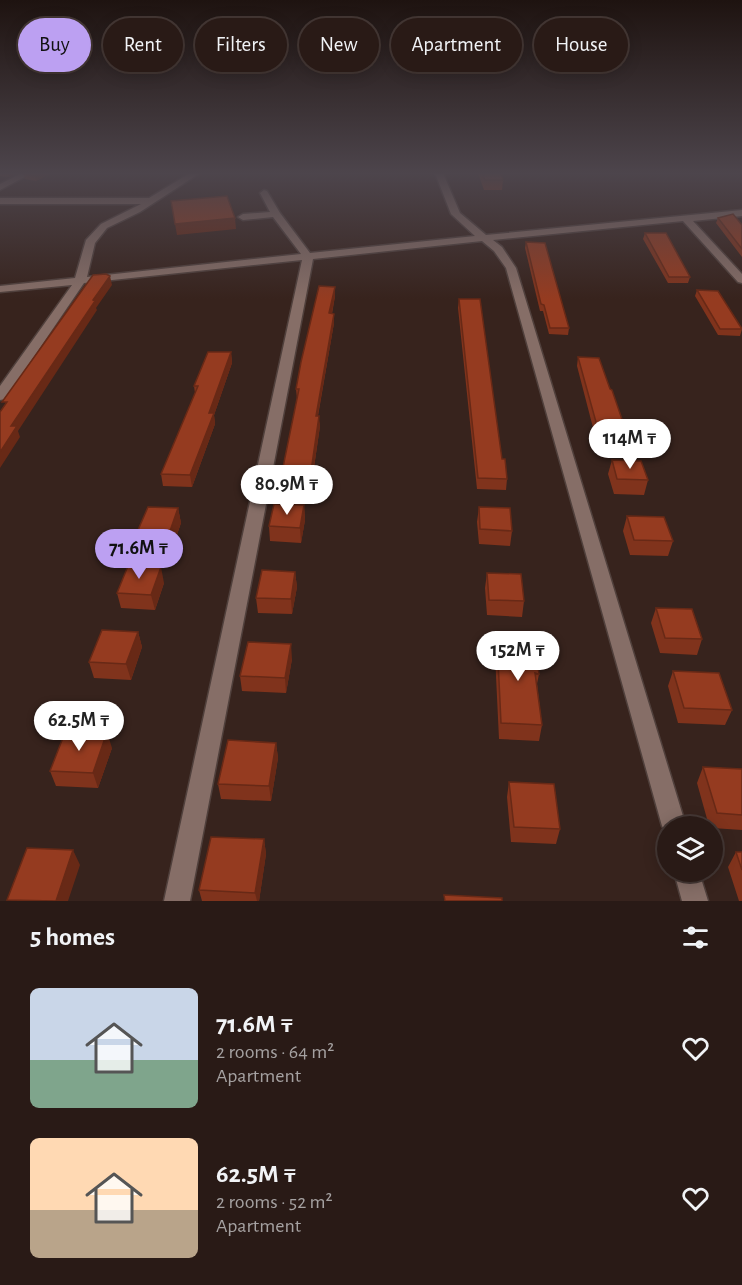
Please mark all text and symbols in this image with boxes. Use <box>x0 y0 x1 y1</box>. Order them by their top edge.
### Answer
chip: Buy <box>18 18 91 72</box>
chip: Rent <box>103 18 183 72</box>
chip: Filters <box>195 18 287 72</box>
chip: New <box>299 18 379 72</box>
chip: Apartment <box>391 18 522 72</box>
chip: House <box>534 18 628 72</box>
pin: 114M ₸ <box>581 419 679 470</box>
text: 114M ₸ <box>603 428 657 448</box>
pin: 80.9M ₸ <box>232 465 342 516</box>
text: 80.9M ₸ <box>255 474 319 494</box>
pin: 71.6M ₸ <box>84 529 194 580</box>
text: 71.6M ₸ <box>109 538 169 558</box>
pin: 152M ₸ <box>469 631 567 682</box>
text: 152M ₸ <box>490 640 546 660</box>
pin: 62.5M ₸ <box>24 701 134 752</box>
text: 62.5M ₸ <box>48 710 110 730</box>
map controls <box>657 816 723 882</box>
button: layers <box>657 816 723 882</box>
icon: filters <box>679 921 712 954</box>
text: 5 homes <box>30 924 115 950</box>
text: 71.6M ₸ <box>216 1011 294 1037</box>
icon: home <box>78 1012 150 1084</box>
icon: heart <box>679 1032 712 1065</box>
text: 2 rooms · 64 m² <box>216 1042 334 1062</box>
text: Apartment <box>216 1066 301 1086</box>
text: 62.5M ₸ <box>216 1161 297 1187</box>
icon: home <box>78 1162 150 1234</box>
icon: heart <box>679 1182 712 1215</box>
text: 2 rooms · 52 m² <box>216 1192 333 1212</box>
text: Apartment <box>216 1216 301 1236</box>

